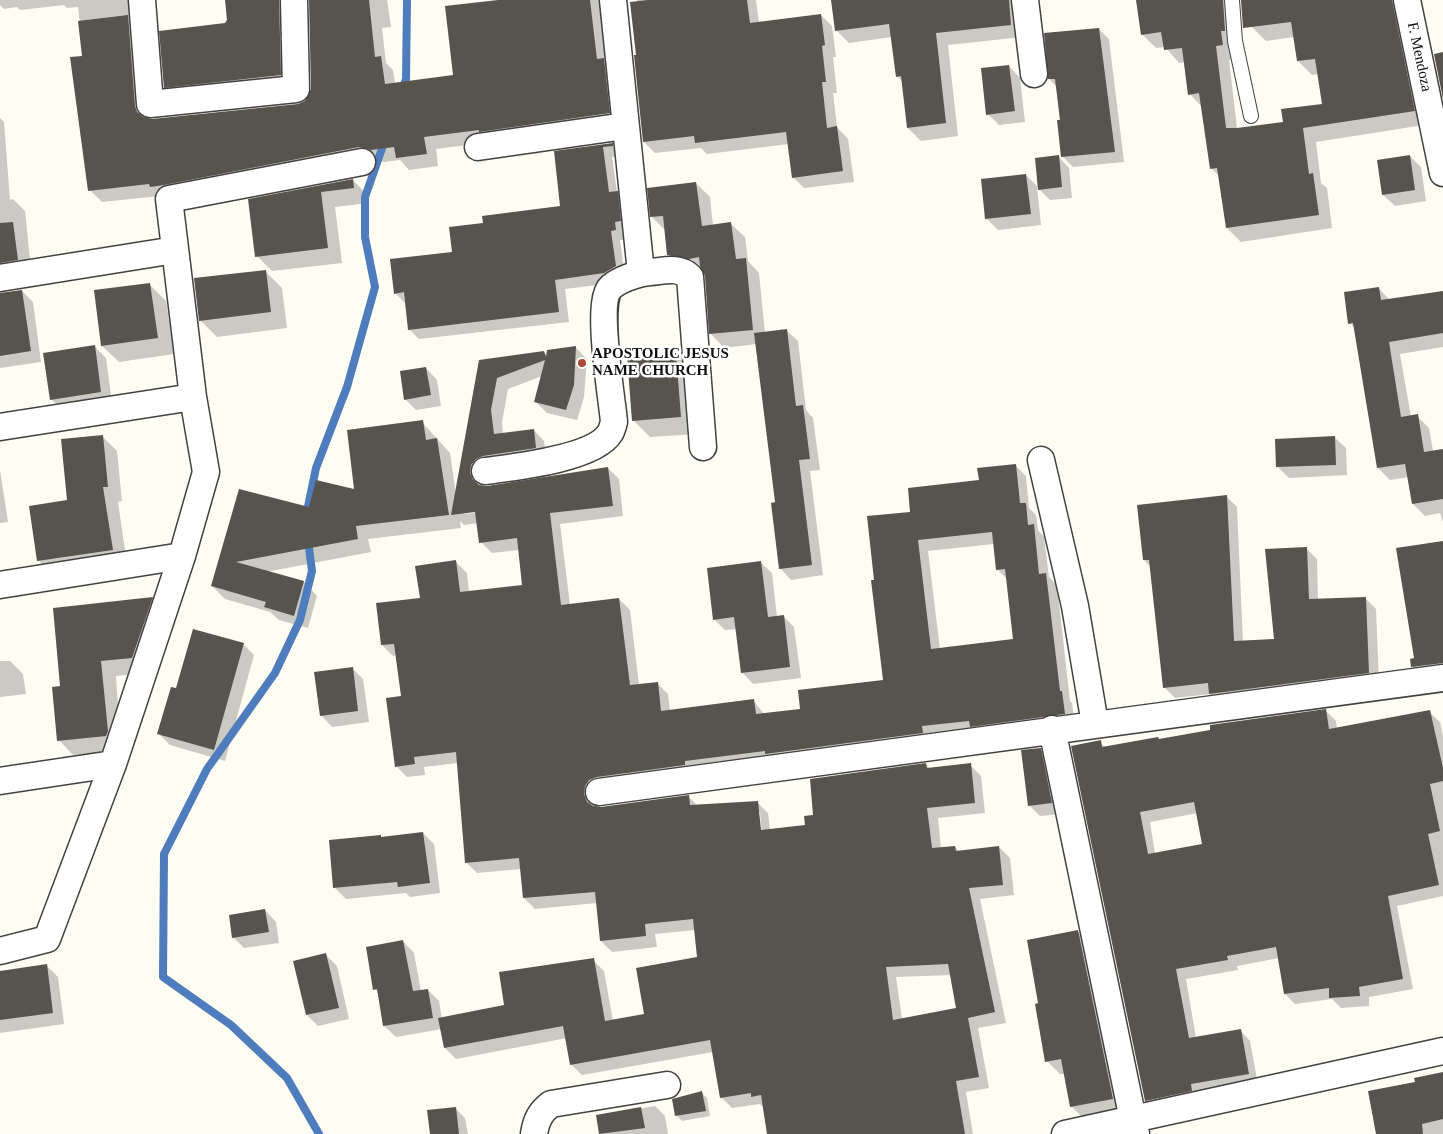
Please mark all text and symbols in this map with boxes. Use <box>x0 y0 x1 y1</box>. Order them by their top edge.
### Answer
street label: F. Mendoza <box>1403 21 1435 93</box>
place label: APOSTOLIC JESUS NAME CHURCH <box>592 345 729 380</box>
marker: APOSTOLIC JESUS NAME CHURCH <box>576 357 588 369</box>

